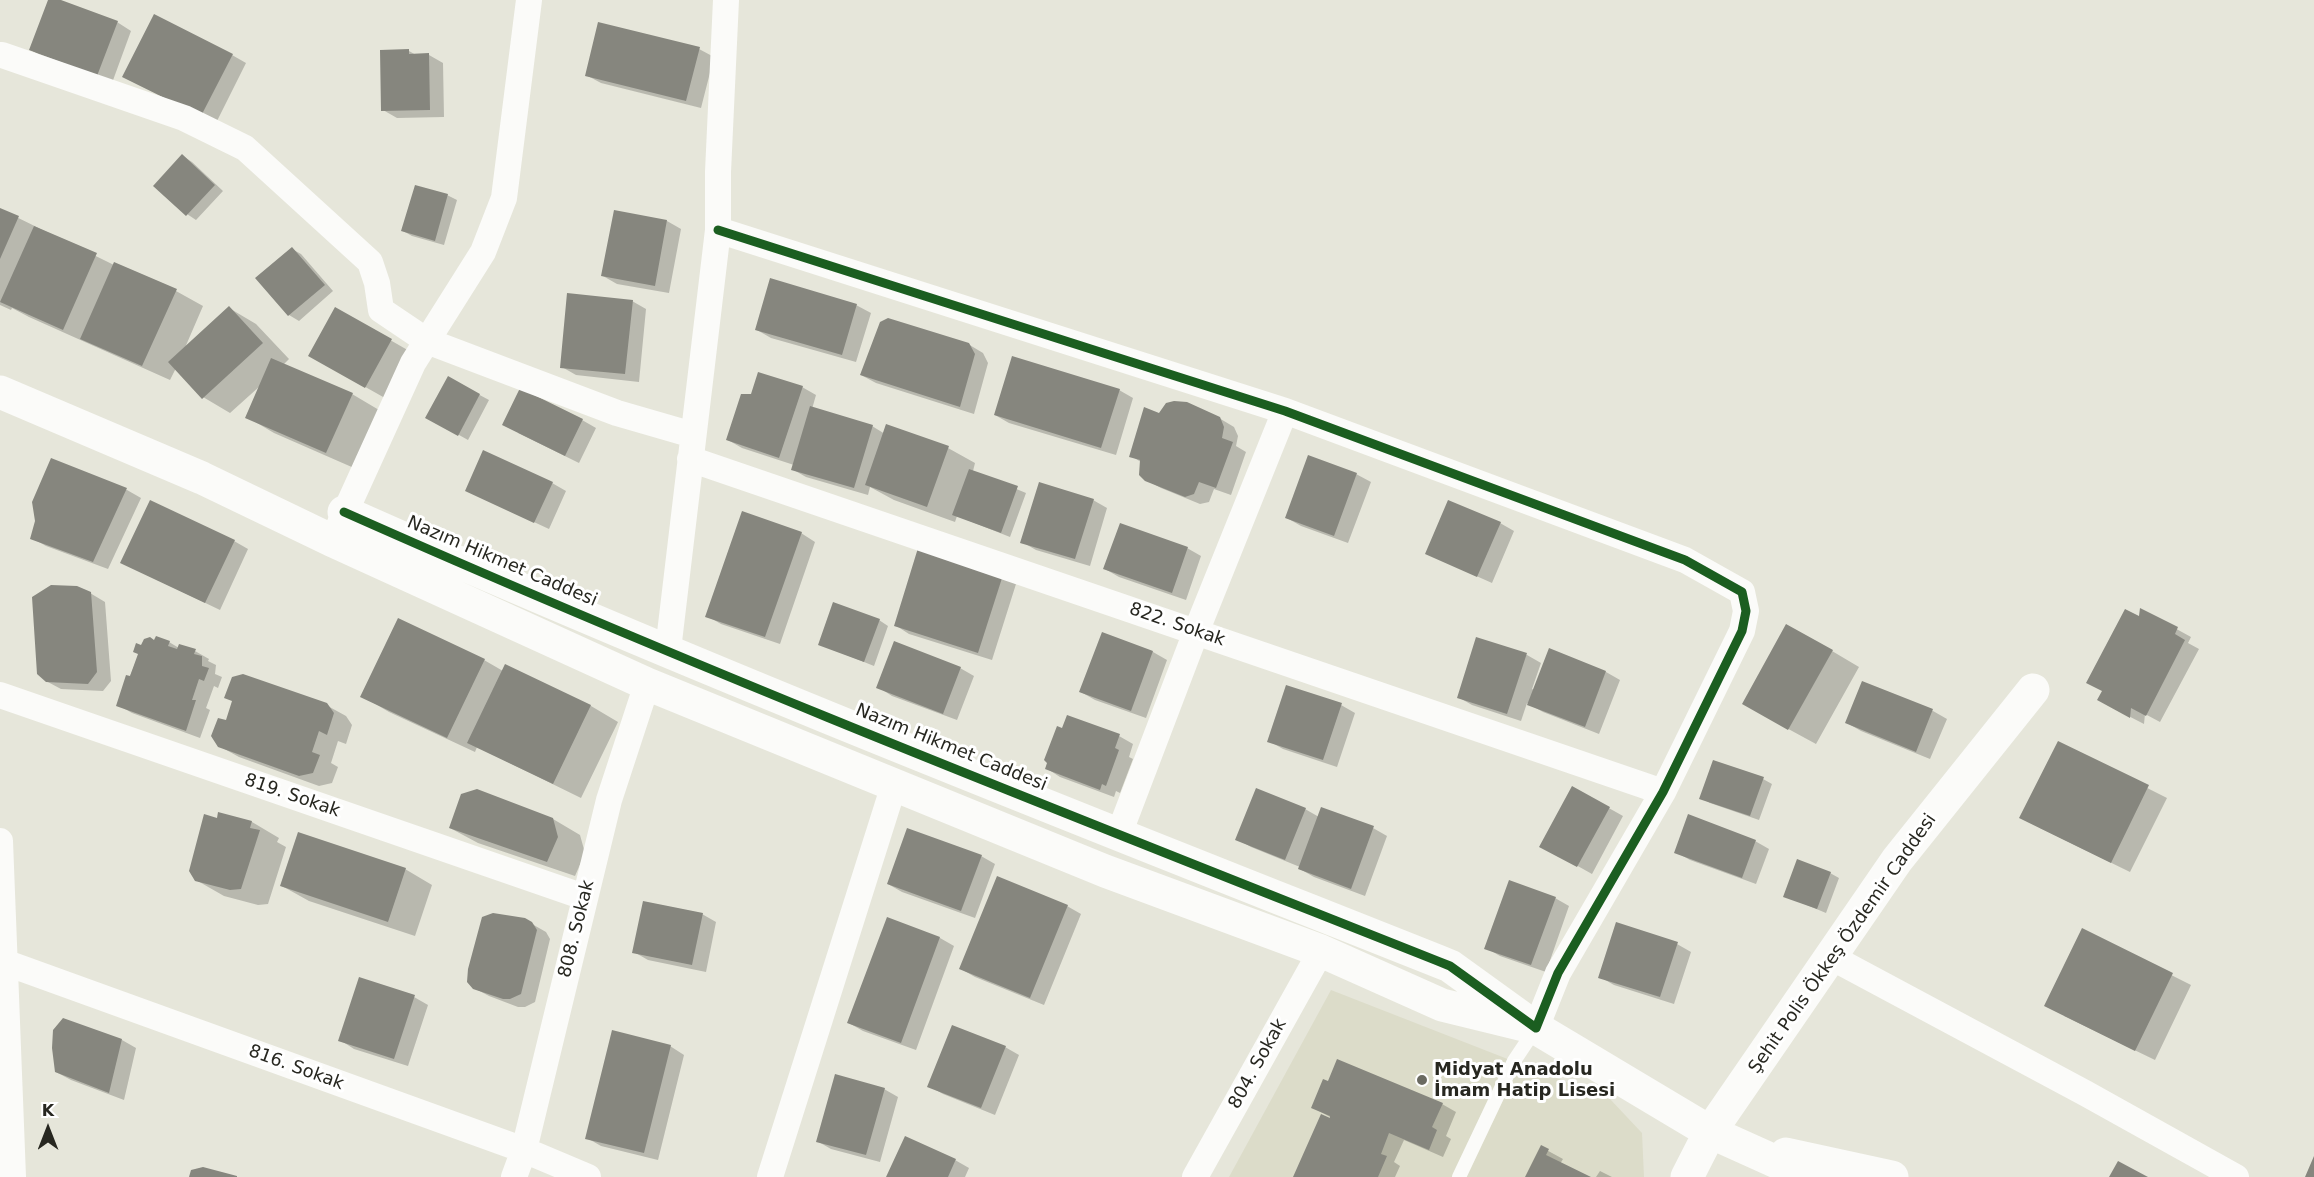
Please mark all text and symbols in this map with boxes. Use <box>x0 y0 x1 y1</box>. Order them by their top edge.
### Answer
street label: Nazım Hikmet Caddesi <box>404 512 600 612</box>
street label: 822. Sokak <box>1126 599 1228 651</box>
street label: Nazım Hikmet Caddesi <box>852 700 1050 796</box>
street label: 819. Sokak <box>241 770 343 822</box>
street label: Şehit Polis Ökkeş Özdemir Caddesi <box>1745 810 1941 1078</box>
street label: 808. Sokak <box>554 878 600 980</box>
street label: 804. Sokak <box>1224 1015 1292 1113</box>
street label: 816. Sokak <box>245 1041 347 1095</box>
place label: Midyat Anadolu İmam Hatip Lisesi <box>1434 1059 1615 1102</box>
marker: Midyat Anadolu İmam Hatip Lisesi <box>1415 1073 1429 1087</box>
north arrow <box>18 1099 78 1159</box>
text: K <box>42 1101 54 1120</box>

